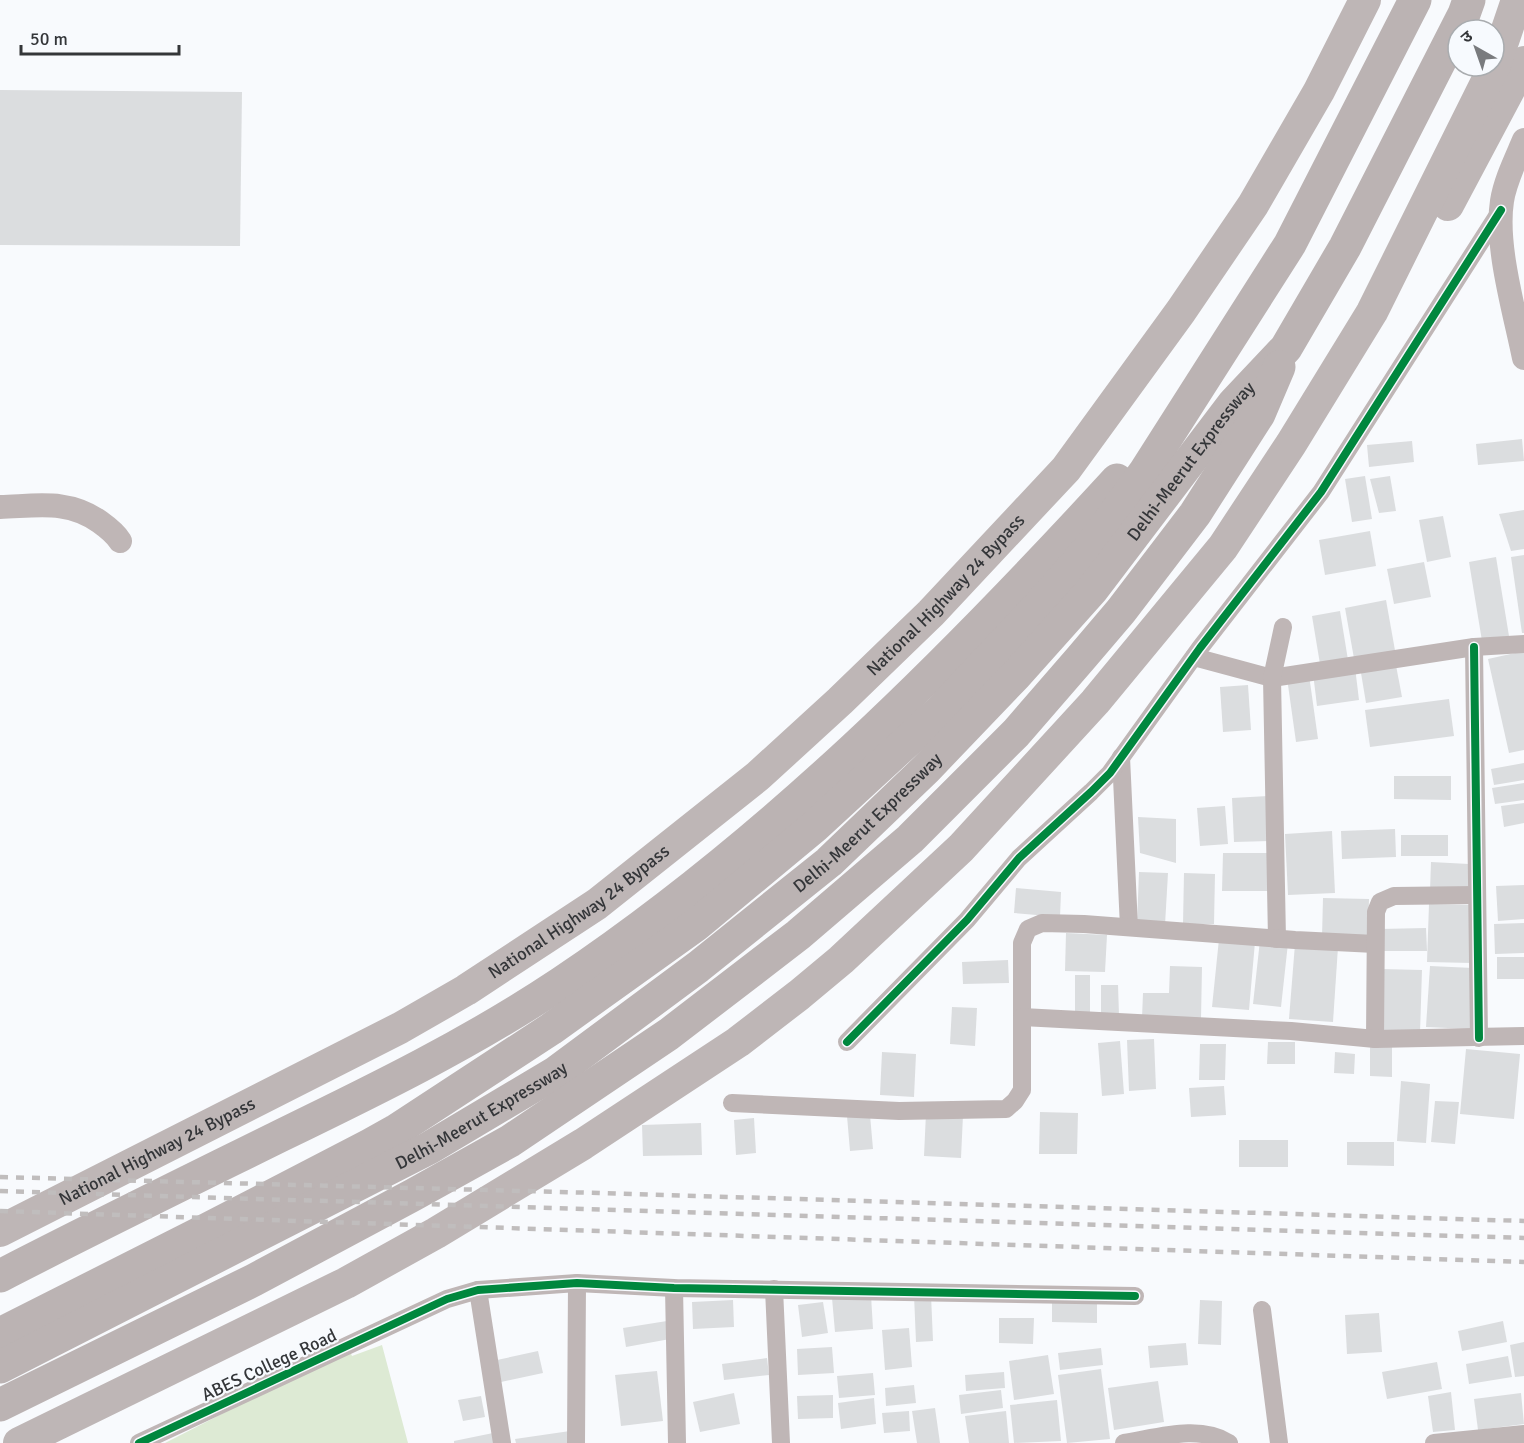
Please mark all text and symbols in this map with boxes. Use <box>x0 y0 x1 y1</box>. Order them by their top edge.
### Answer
scale bar <box>21 18 178 56</box>
north arrow <box>1446 18 1506 78</box>
text: उ <box>1457 26 1477 48</box>
text: 50 m <box>30 28 68 50</box>
street label: Delhi-Meerut Expressway <box>1122 377 1260 545</box>
street label: National Highway 24 Bypass <box>862 509 1029 680</box>
street label: Delhi-Meerut Expressway <box>789 748 947 897</box>
street label: National Highway 24 Bypass <box>484 840 674 983</box>
street label: Delhi-Meerut Expressway <box>392 1056 572 1174</box>
street label: National Highway 24 Bypass <box>55 1092 259 1210</box>
street label: ABES College Road <box>198 1324 340 1406</box>

